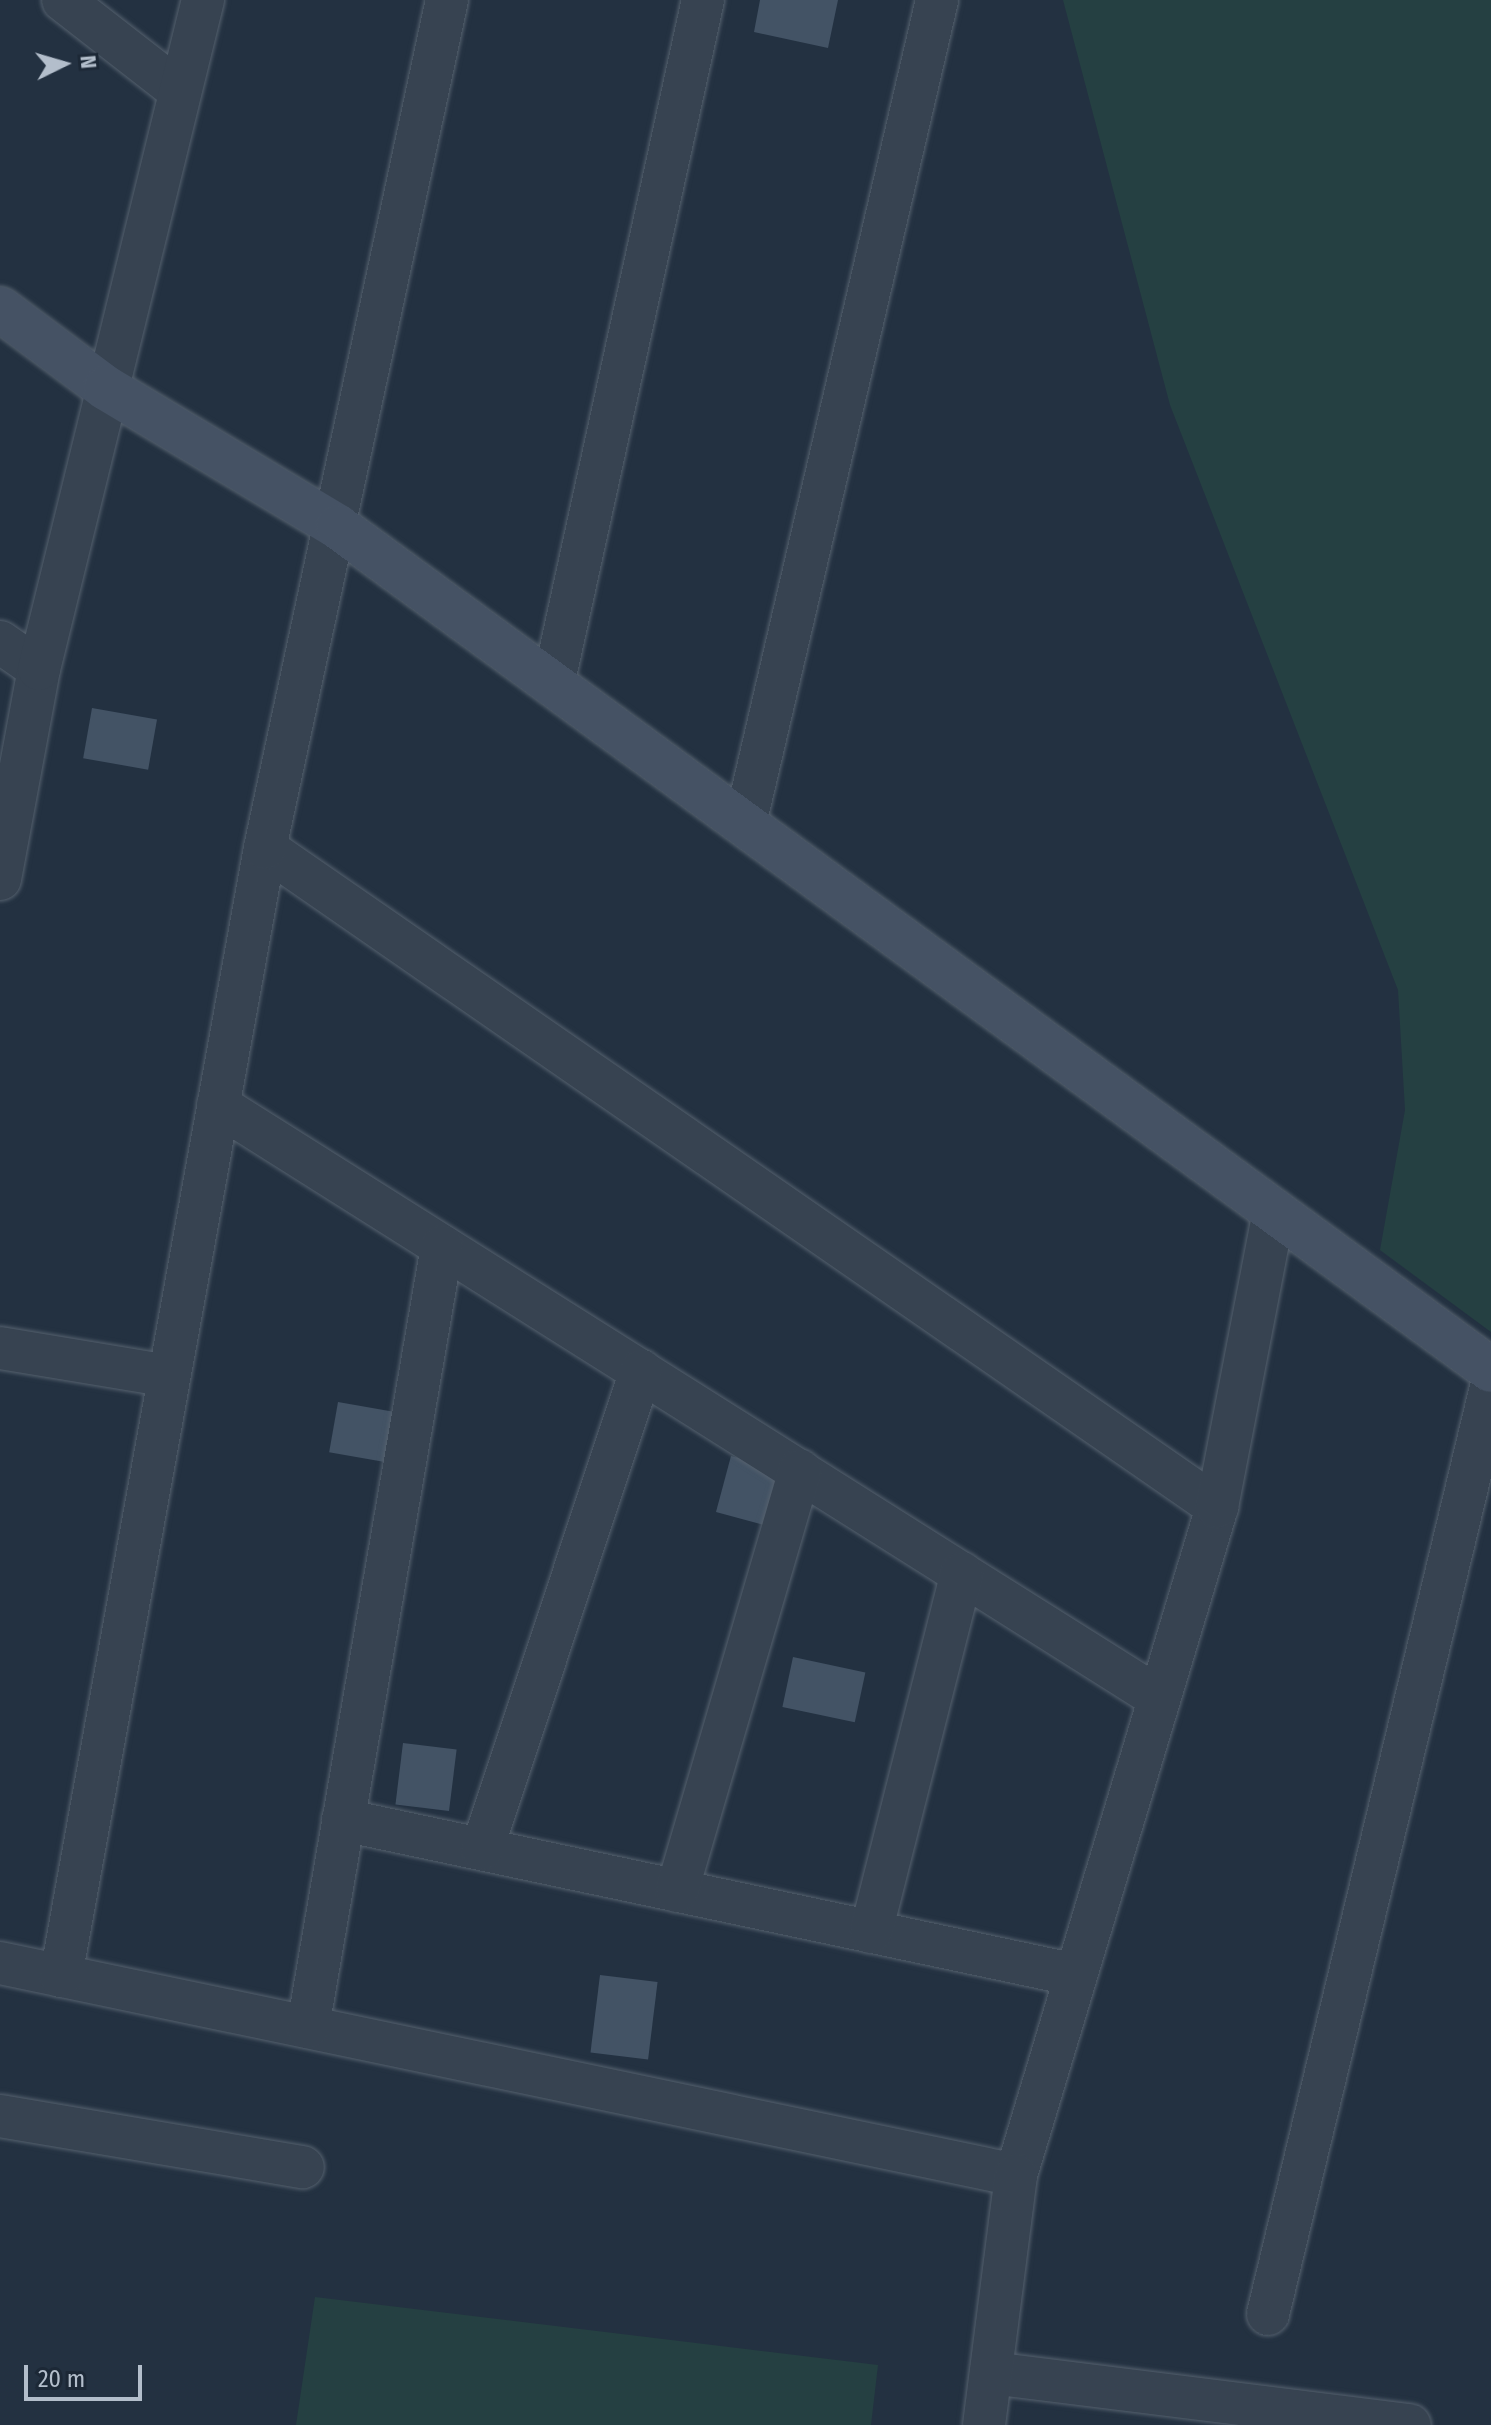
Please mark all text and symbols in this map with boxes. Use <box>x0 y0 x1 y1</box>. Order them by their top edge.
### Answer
north arrow <box>24 24 104 104</box>
text: N <box>74 54 102 70</box>
scale bar <box>28 2349 146 2399</box>
text: 20 m <box>38 2365 85 2393</box>

